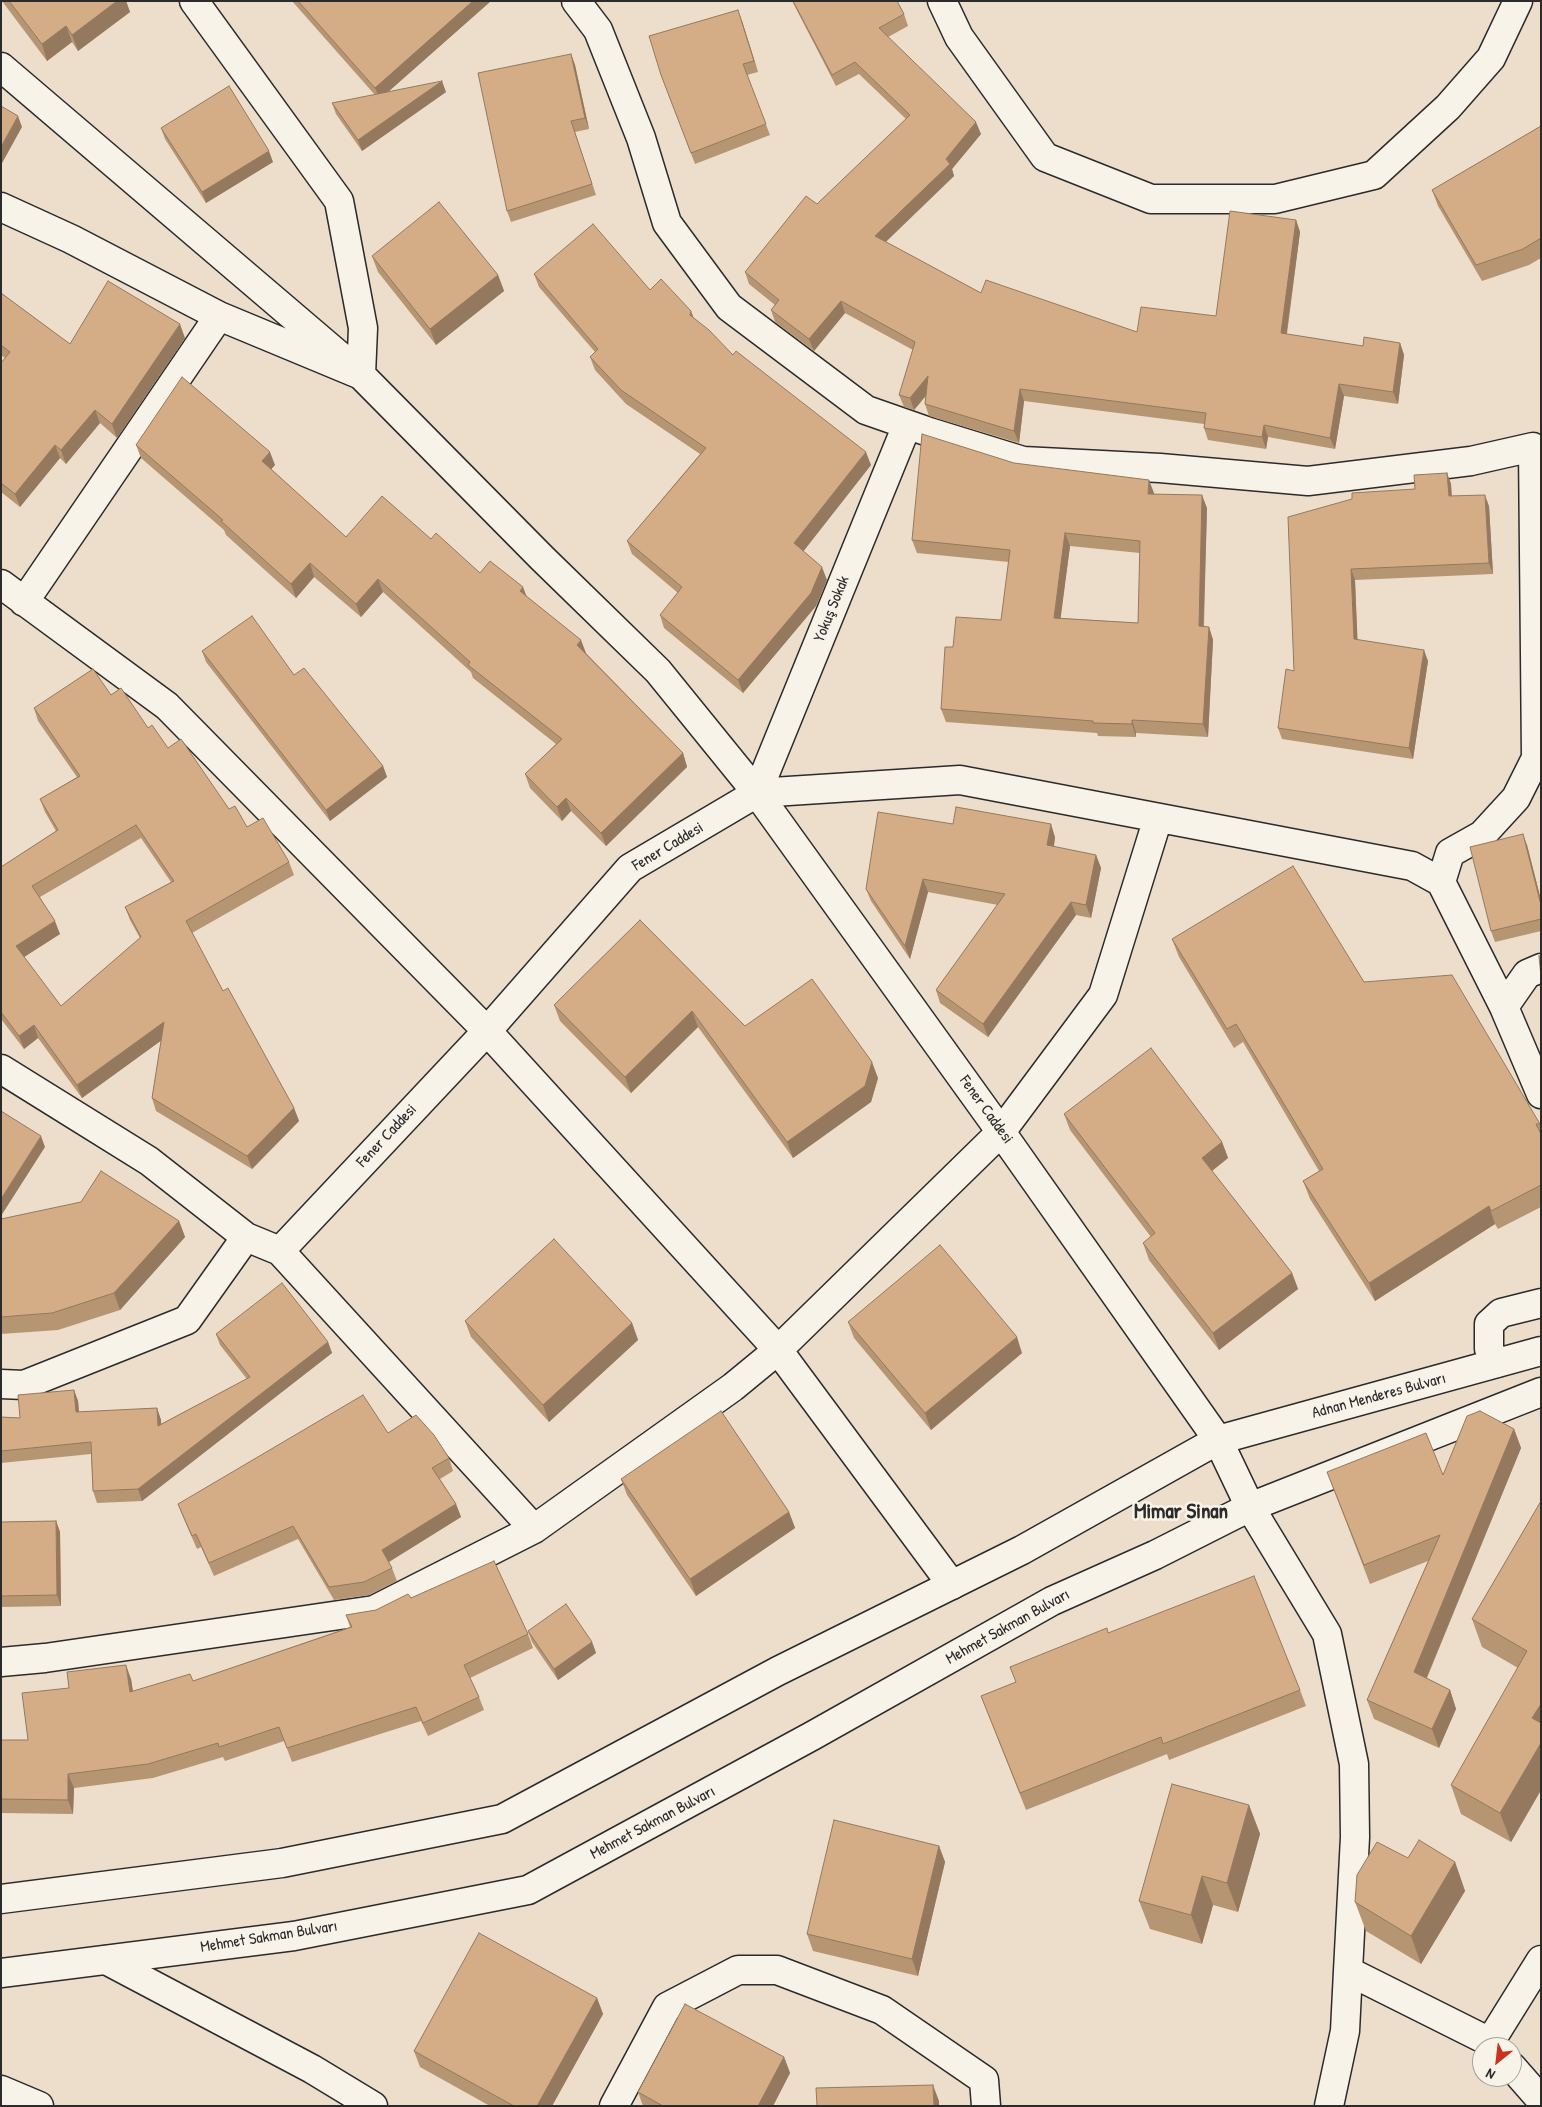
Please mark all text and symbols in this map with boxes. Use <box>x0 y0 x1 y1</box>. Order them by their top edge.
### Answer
street label: Yokuş Sokak <box>810 573 854 645</box>
street label: Fener Caddesi <box>629 818 707 876</box>
street label: Fener Caddesi <box>955 1072 1017 1148</box>
street label: Fener Caddesi <box>353 1100 421 1172</box>
street label: Adnan Menderes Bulvarı <box>1310 1369 1448 1423</box>
district label: Mimar Sinan <box>1134 1499 1228 1525</box>
street label: Mehmet Sakman Bulvarı <box>943 1585 1073 1669</box>
street label: Mehmet Sakman Bulvarı <box>587 1782 719 1864</box>
street label: Mehmet Sakman Bulvarı <box>199 1917 339 1957</box>
north arrow <box>1472 2037 1522 2087</box>
text: N <box>1482 2065 1498 2085</box>

